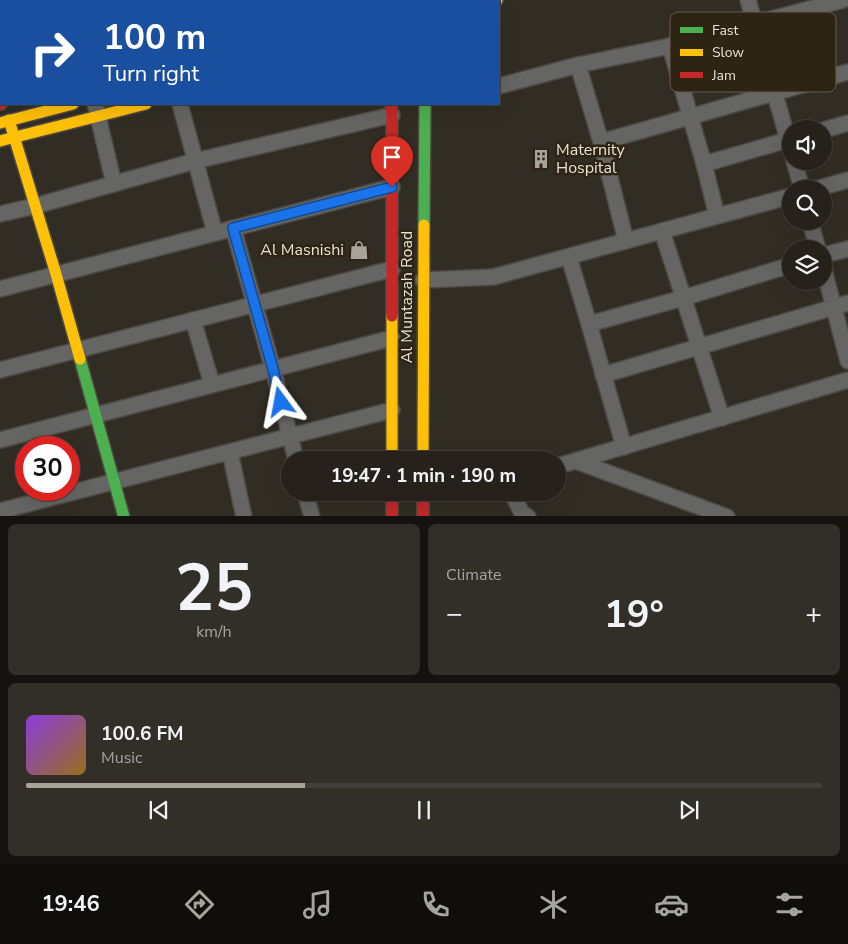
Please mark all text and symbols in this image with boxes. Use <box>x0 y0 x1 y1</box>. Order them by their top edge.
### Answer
legend <box>670 12 836 92</box>
text: 100 m <box>103 14 206 61</box>
icon: right <box>20 20 85 85</box>
text: Fast <box>712 21 738 40</box>
text: Slow <box>712 43 744 62</box>
text: Turn right <box>103 59 199 89</box>
text: Jam <box>711 66 736 85</box>
map controls <box>782 120 832 290</box>
button: sound <box>782 120 832 170</box>
pin <box>371 136 413 187</box>
place label: Maternity Hospital <box>556 139 625 179</box>
icon: arrive <box>378 143 406 171</box>
building icon: Maternity Hospital <box>530 148 552 170</box>
button: search <box>782 180 832 230</box>
street label: Al Muntazah Road <box>396 231 418 363</box>
place label: Al Masnishi <box>260 239 344 261</box>
shop icon: Al Masnishi <box>348 239 370 261</box>
button: layers <box>782 240 832 290</box>
position arrow <box>254 375 306 427</box>
speed limit sign: 30 <box>15 436 80 501</box>
text: 19:47 · 1 min · 190 m <box>331 463 516 489</box>
text: 25 <box>175 544 253 633</box>
text: Climate <box>446 564 501 586</box>
text: 19° <box>604 589 664 640</box>
text: − <box>446 595 463 633</box>
text: + <box>805 595 822 633</box>
text: km/h <box>196 621 232 643</box>
text: 100.6 FM <box>101 721 184 747</box>
text: Music <box>101 747 142 769</box>
icon: previous <box>145 796 173 824</box>
icon: pause <box>410 796 438 824</box>
icon: next <box>675 796 703 824</box>
icon: directions <box>182 887 217 922</box>
icon: music <box>300 887 335 922</box>
icon: phone <box>418 887 453 922</box>
icon: climate <box>536 887 571 922</box>
icon: car <box>654 887 689 922</box>
icon: filters <box>772 887 807 922</box>
text: 19:46 <box>41 889 100 919</box>

